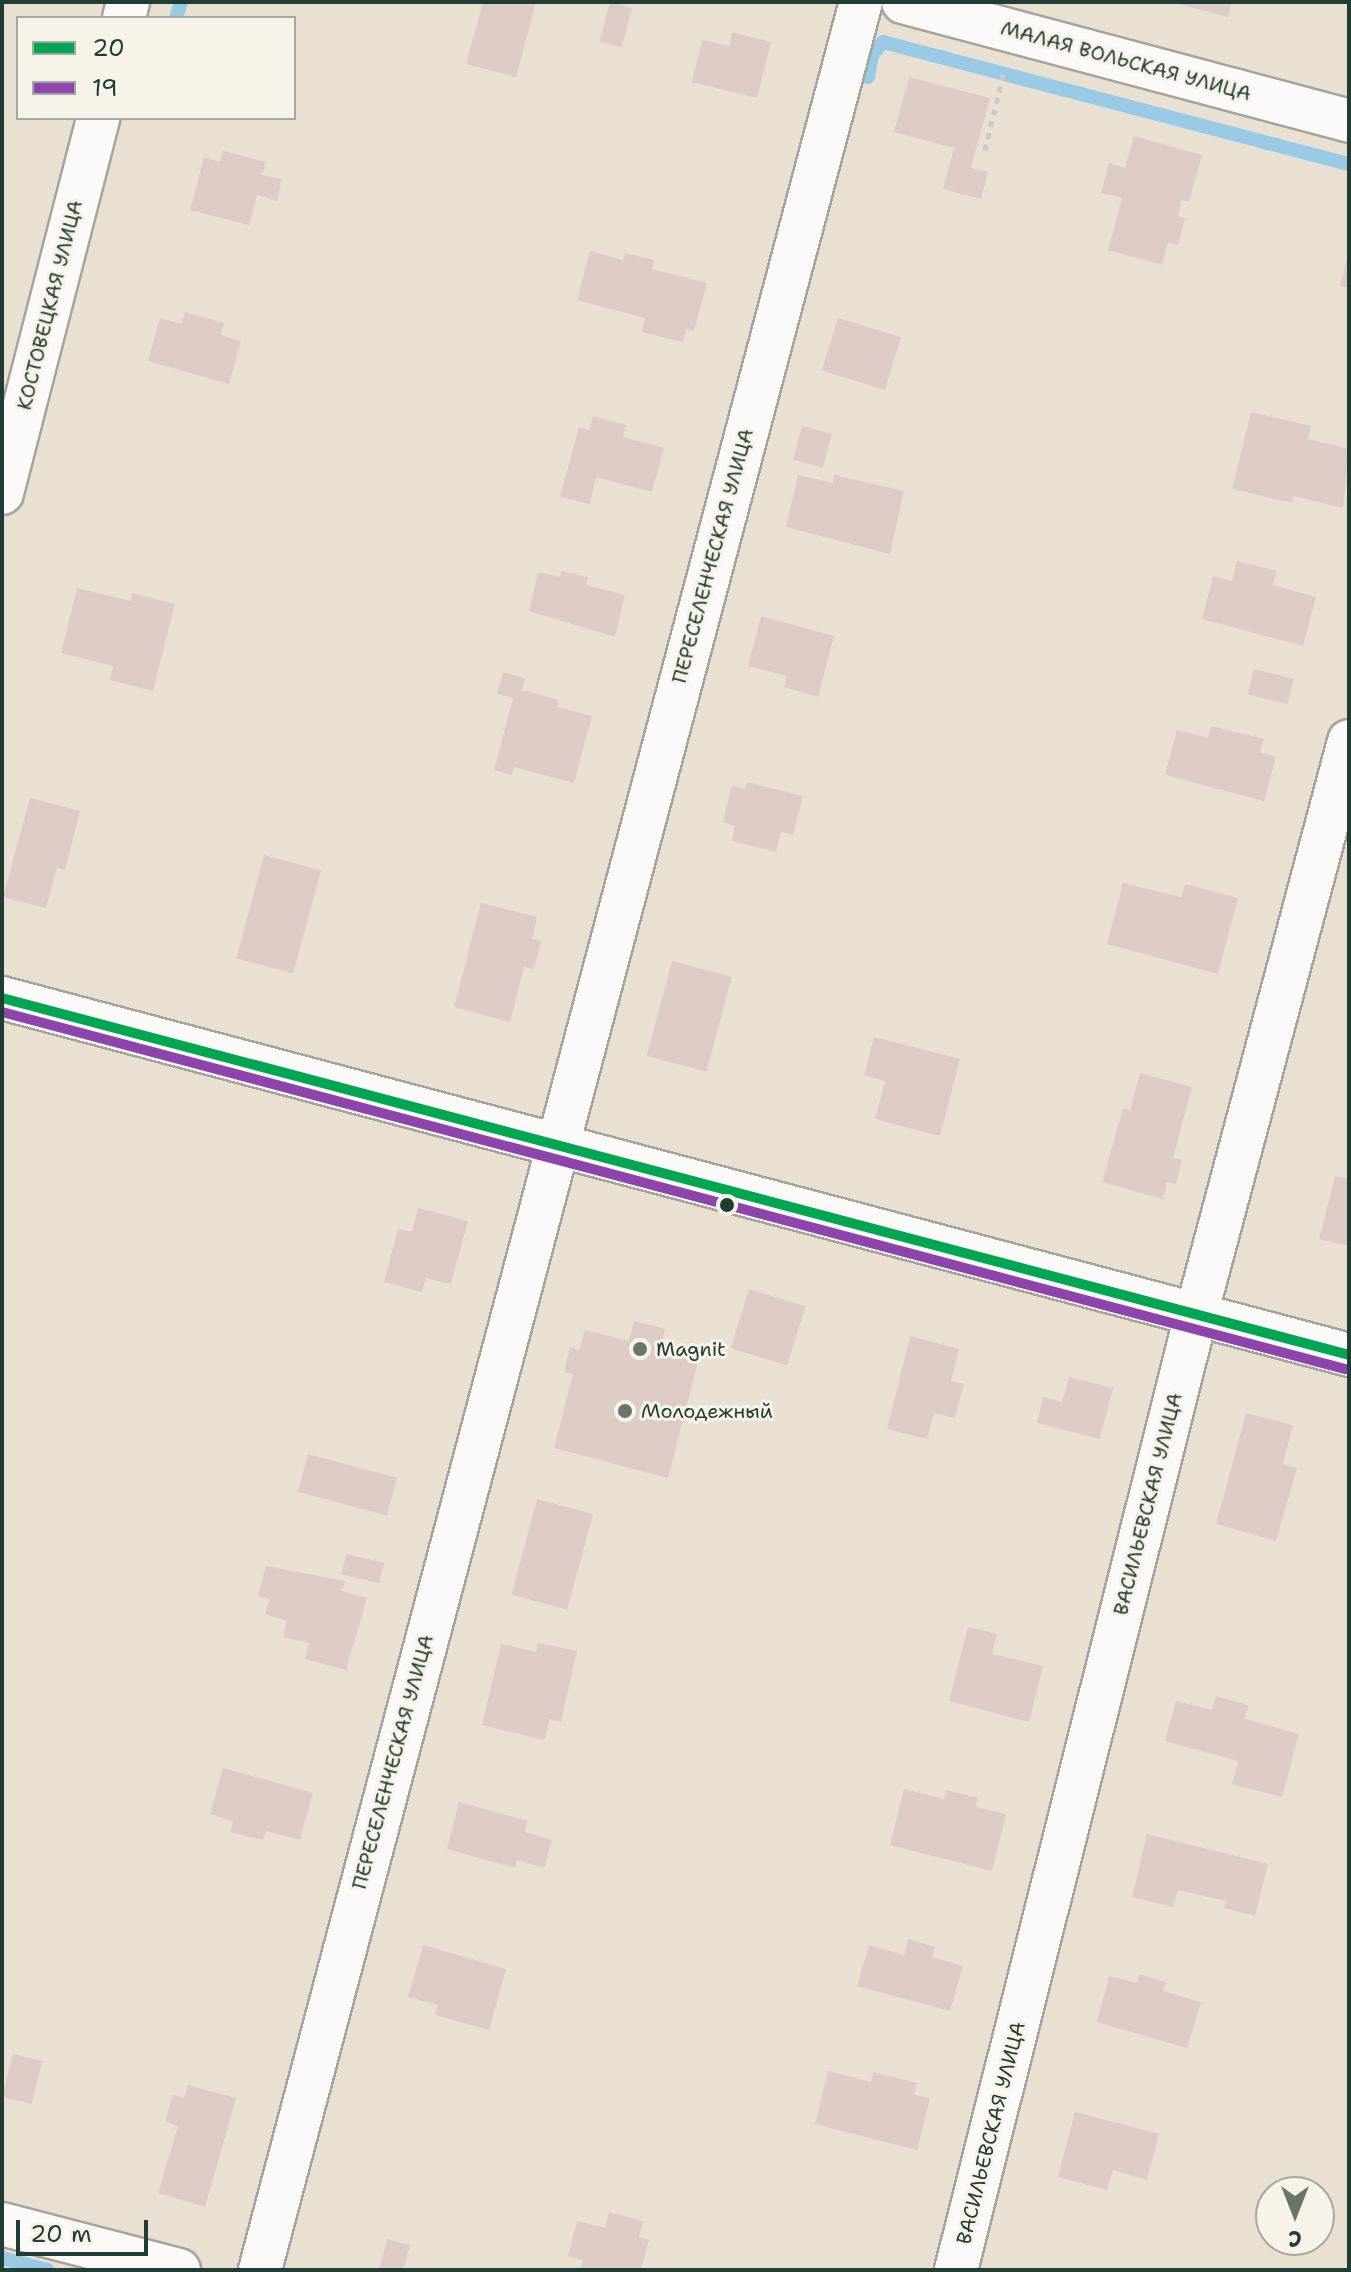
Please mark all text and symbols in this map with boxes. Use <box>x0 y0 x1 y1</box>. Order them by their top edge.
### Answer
legend <box>16 16 296 120</box>
street label: МАЛАЯ ВОЛЬСКАЯ УЛИЦА <box>998 16 1254 106</box>
text: 20 <box>92 32 125 64</box>
text: 19 <box>92 72 118 104</box>
street label: КОСТОВЕЦКАЯ УЛИЦА <box>12 197 88 413</box>
street label: ПЕРЕСЕЛЕНЧЕСКАЯ УЛИЦА <box>667 426 759 686</box>
unlabelled marker <box>719 1197 735 1213</box>
place label: Magnit <box>656 1337 726 1361</box>
marker: Magnit <box>631 1340 649 1358</box>
street label: ВАСИЛЬЕВСКАЯ УЛИЦА <box>1109 1390 1187 1618</box>
place label: Молодежный <box>641 1399 773 1423</box>
marker: Молодежный <box>616 1402 634 1420</box>
street label: ПЕРЕСЕЛЕНЧЕСКАЯ УЛИЦА <box>347 1632 439 1892</box>
street label: ВАСИЛЬЕВСКАЯ УЛИЦА <box>952 2019 1030 2247</box>
north arrow <box>1255 2176 1335 2256</box>
scale bar <box>20 2204 152 2254</box>
text: 20 m <box>30 2218 92 2250</box>
text: С <box>1288 2224 1302 2253</box>

